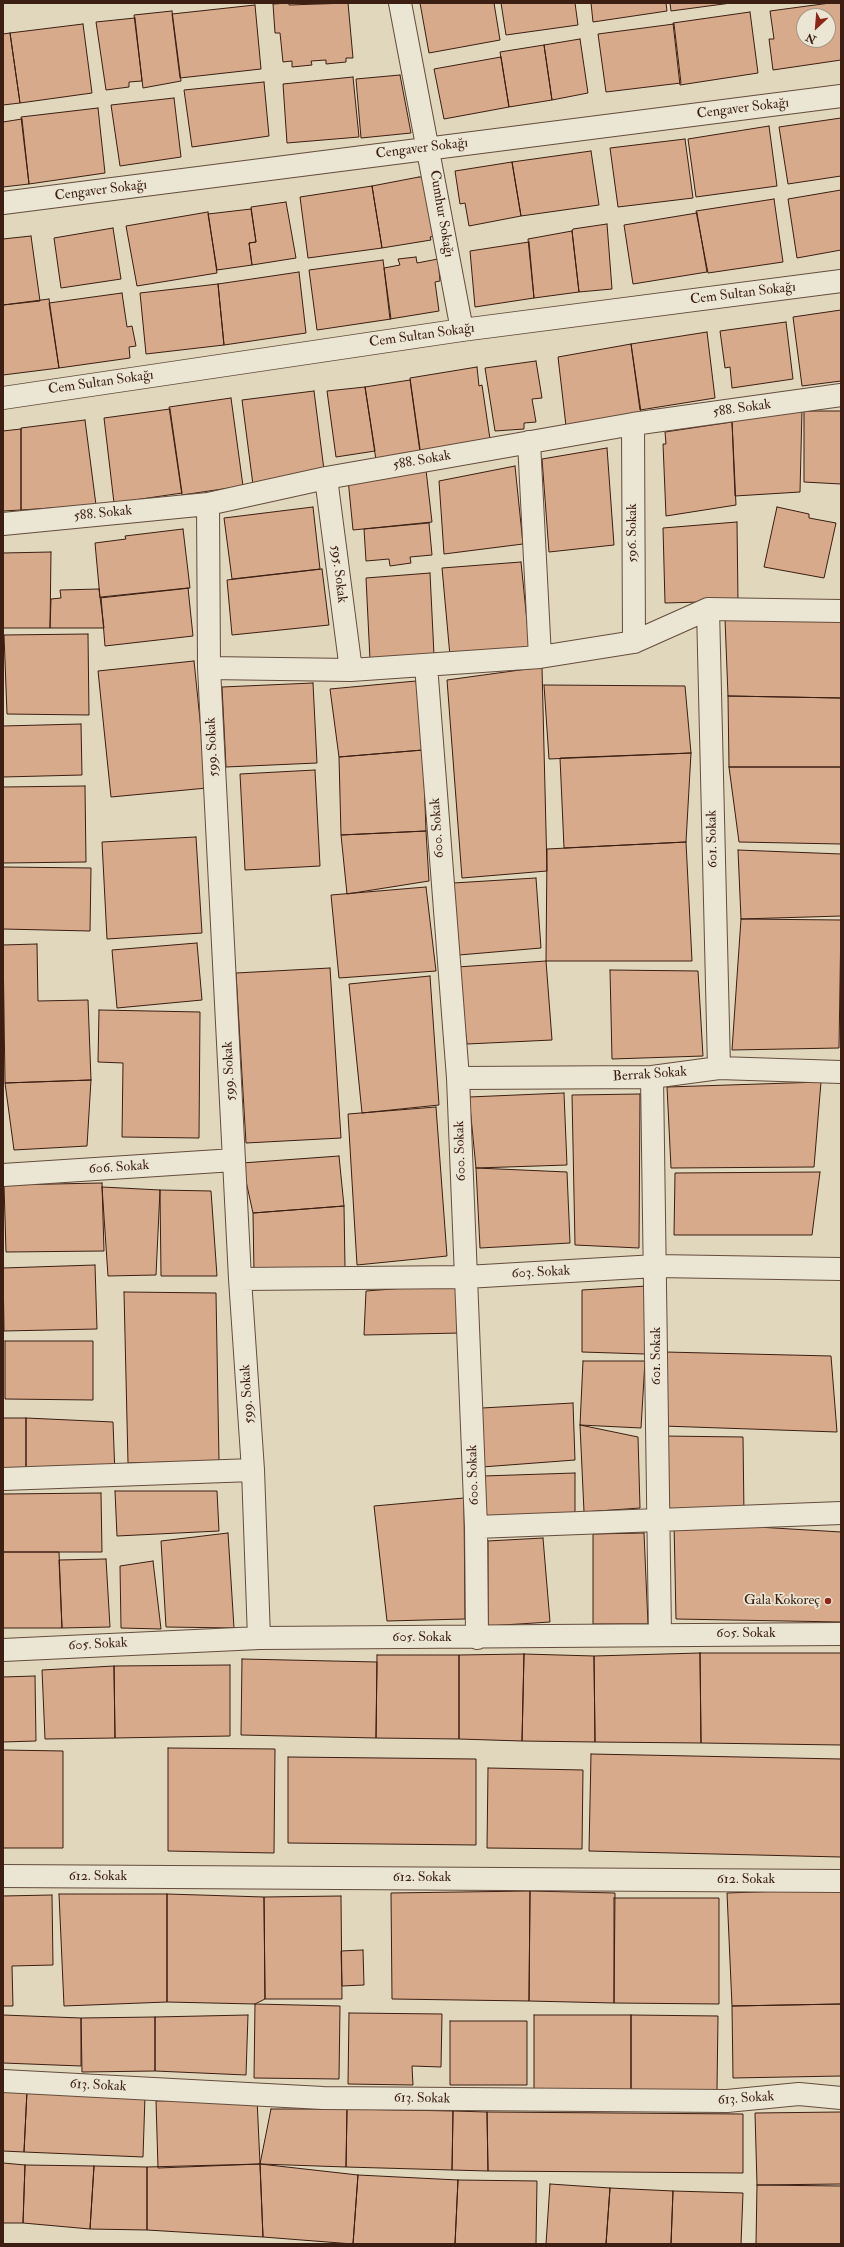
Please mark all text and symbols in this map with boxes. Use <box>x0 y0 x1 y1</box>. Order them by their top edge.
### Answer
north arrow <box>796 8 836 48</box>
text: N <box>804 30 818 46</box>
street label: Cengaver Sokağı <box>696 95 790 123</box>
street label: Cengaver Sokağı <box>375 135 469 163</box>
street label: Cumhur Sokağı <box>425 169 457 259</box>
street label: Cengaver Sokağı <box>54 177 148 205</box>
street label: Cem Sultan Sokağı <box>689 279 797 309</box>
street label: Cem Sultan Sokağı <box>368 320 476 352</box>
street label: Cem Sultan Sokağı <box>47 367 155 399</box>
street label: 588. Sokak <box>712 397 772 421</box>
street label: 588. Sokak <box>392 448 452 474</box>
street label: 588. Sokak <box>73 503 133 525</box>
street label: 596. Sokak <box>625 503 641 563</box>
street label: 595. Sokak <box>326 544 350 604</box>
street label: 599. Sokak <box>203 717 223 777</box>
street label: 600. Sokak <box>428 797 448 859</box>
street label: 601. Sokak <box>704 810 722 868</box>
street label: 599. Sokak <box>220 1041 240 1101</box>
street label: Berrak Sokak <box>612 1064 688 1086</box>
street label: 600. Sokak <box>452 1120 470 1182</box>
street label: 606. Sokak <box>88 1158 150 1178</box>
street label: 603. Sokak <box>511 1263 571 1283</box>
street label: 601. Sokak <box>649 1327 665 1385</box>
street label: 599. Sokak <box>238 1364 258 1424</box>
street label: 600. Sokak <box>465 1444 483 1506</box>
place label: Gala Kokoreç <box>744 1593 820 1609</box>
marker: Gala Kokoreç <box>823 1596 833 1606</box>
street label: 605. Sokak <box>716 1626 776 1642</box>
street label: 605. Sokak <box>392 1630 452 1646</box>
street label: 605. Sokak <box>68 1635 128 1655</box>
street label: 612. Sokak <box>69 1869 127 1885</box>
street label: 612. Sokak <box>393 1870 451 1886</box>
street label: 612. Sokak <box>717 1872 775 1888</box>
street label: 613. Sokak <box>69 2076 127 2096</box>
street label: 613. Sokak <box>717 2089 775 2109</box>
street label: 613. Sokak <box>394 2090 450 2108</box>

